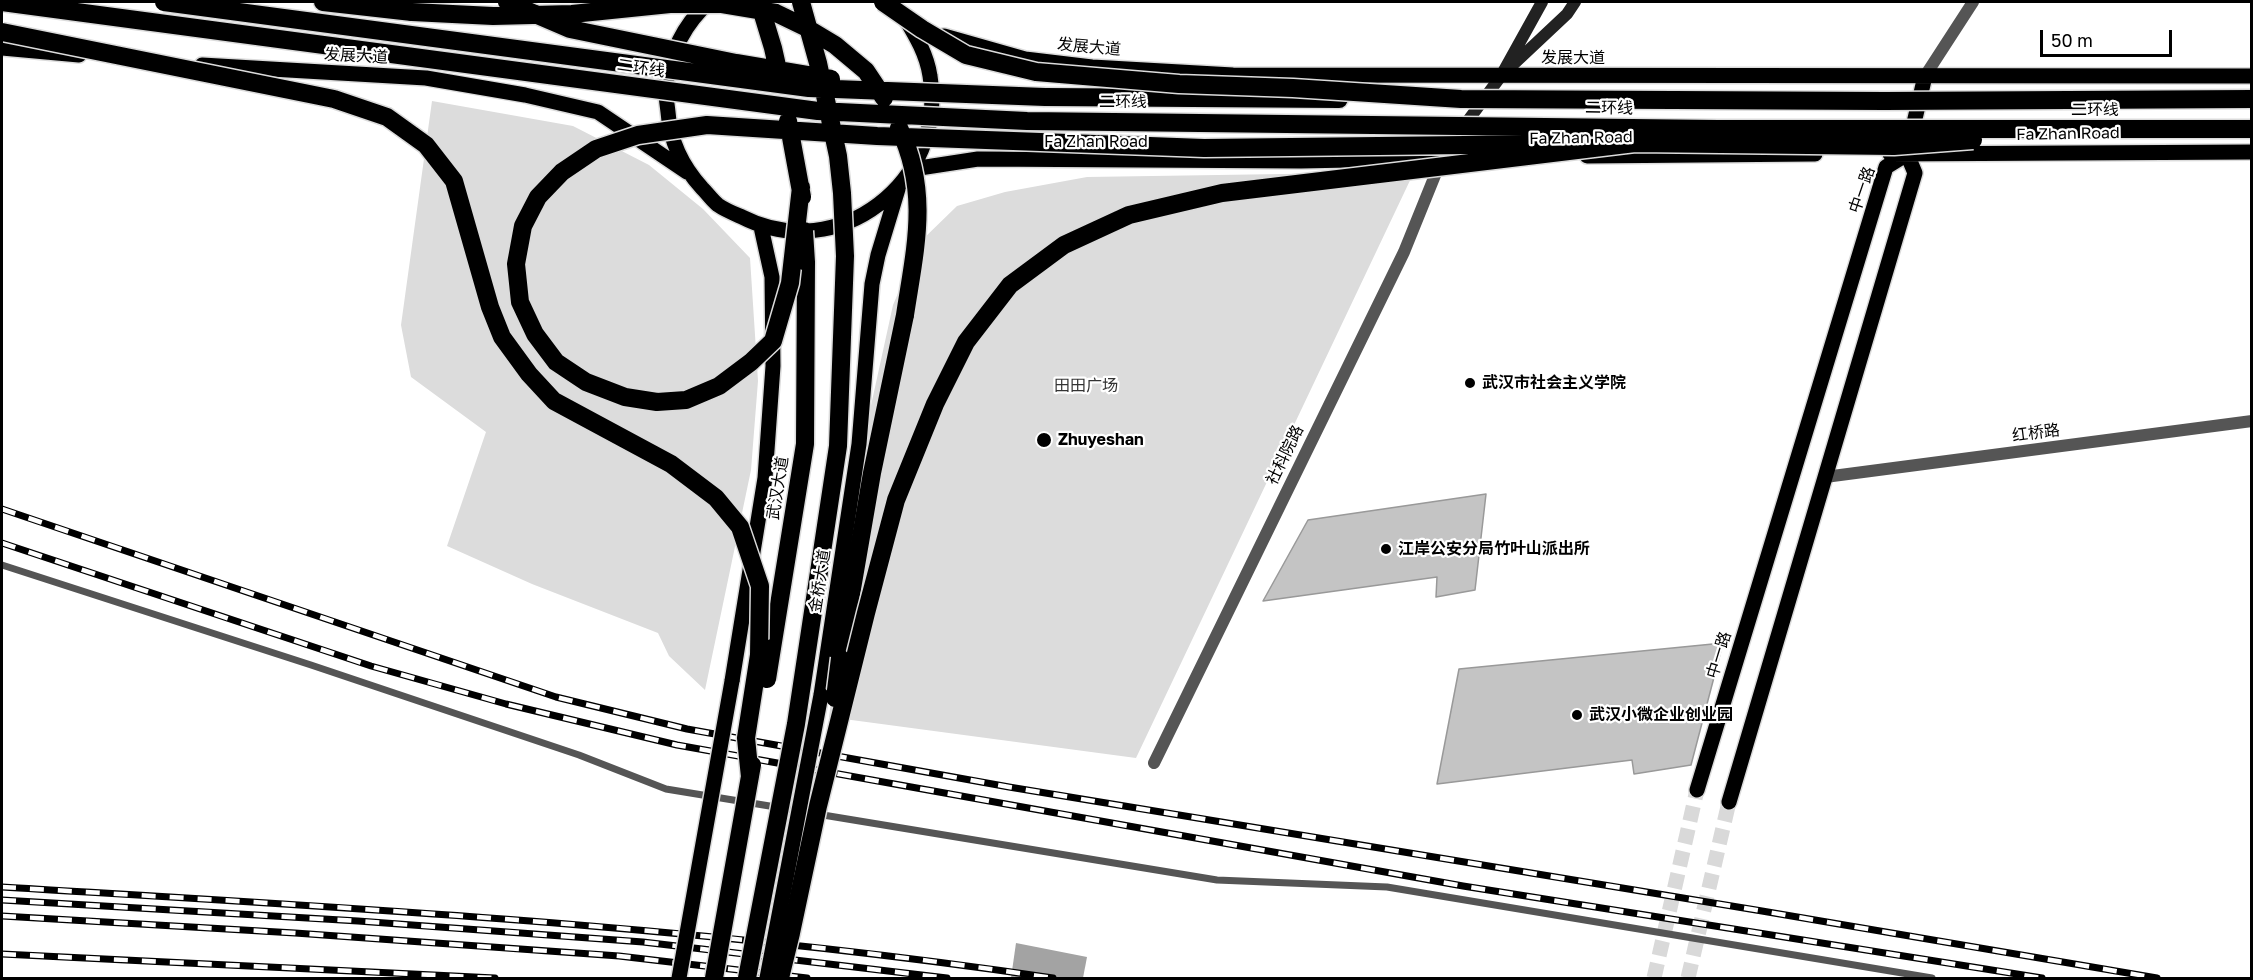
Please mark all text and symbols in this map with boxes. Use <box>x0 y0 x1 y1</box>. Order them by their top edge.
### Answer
scale bar <box>2043 18 2175 56</box>
text: 50 m <box>2051 29 2093 51</box>
street label: 发展大道 <box>1056 35 1122 59</box>
street label: 发展大道 <box>324 45 388 67</box>
street label: 发展大道 <box>1541 48 1605 68</box>
street label: 二环线 <box>616 55 666 81</box>
street label: 二环线 <box>1099 92 1147 112</box>
street label: 二环线 <box>1585 98 1633 118</box>
street label: 二环线 <box>2071 100 2119 120</box>
street label: Fa Zhan Road <box>2016 123 2120 145</box>
street label: Fa Zhan Road <box>1529 127 1633 149</box>
street label: Fa Zhan Road <box>1044 132 1148 152</box>
street label: 中一路 <box>1845 164 1879 216</box>
place label: 武汉市社会主义学院 <box>1482 373 1626 393</box>
park label: 田田广场 <box>1054 376 1118 396</box>
marker: 武汉市社会主义学院 <box>1463 376 1477 390</box>
street label: 红桥路 <box>2011 421 2061 445</box>
street label: 社科院路 <box>1262 422 1308 488</box>
place label: Zhuyeshan <box>1058 430 1144 450</box>
marker: Zhuyeshan <box>1035 431 1053 449</box>
street label: 武汉大道 <box>764 455 792 521</box>
place label: 江岸公安分局竹叶山派出所 <box>1398 539 1590 559</box>
marker: 江岸公安分局竹叶山派出所 <box>1379 542 1393 556</box>
street label: 金桥大道 <box>806 548 834 614</box>
street label: 中一路 <box>1703 629 1735 681</box>
place label: 武汉小微企业创业园 <box>1589 705 1733 725</box>
marker: 武汉小微企业创业园 <box>1570 708 1584 722</box>

